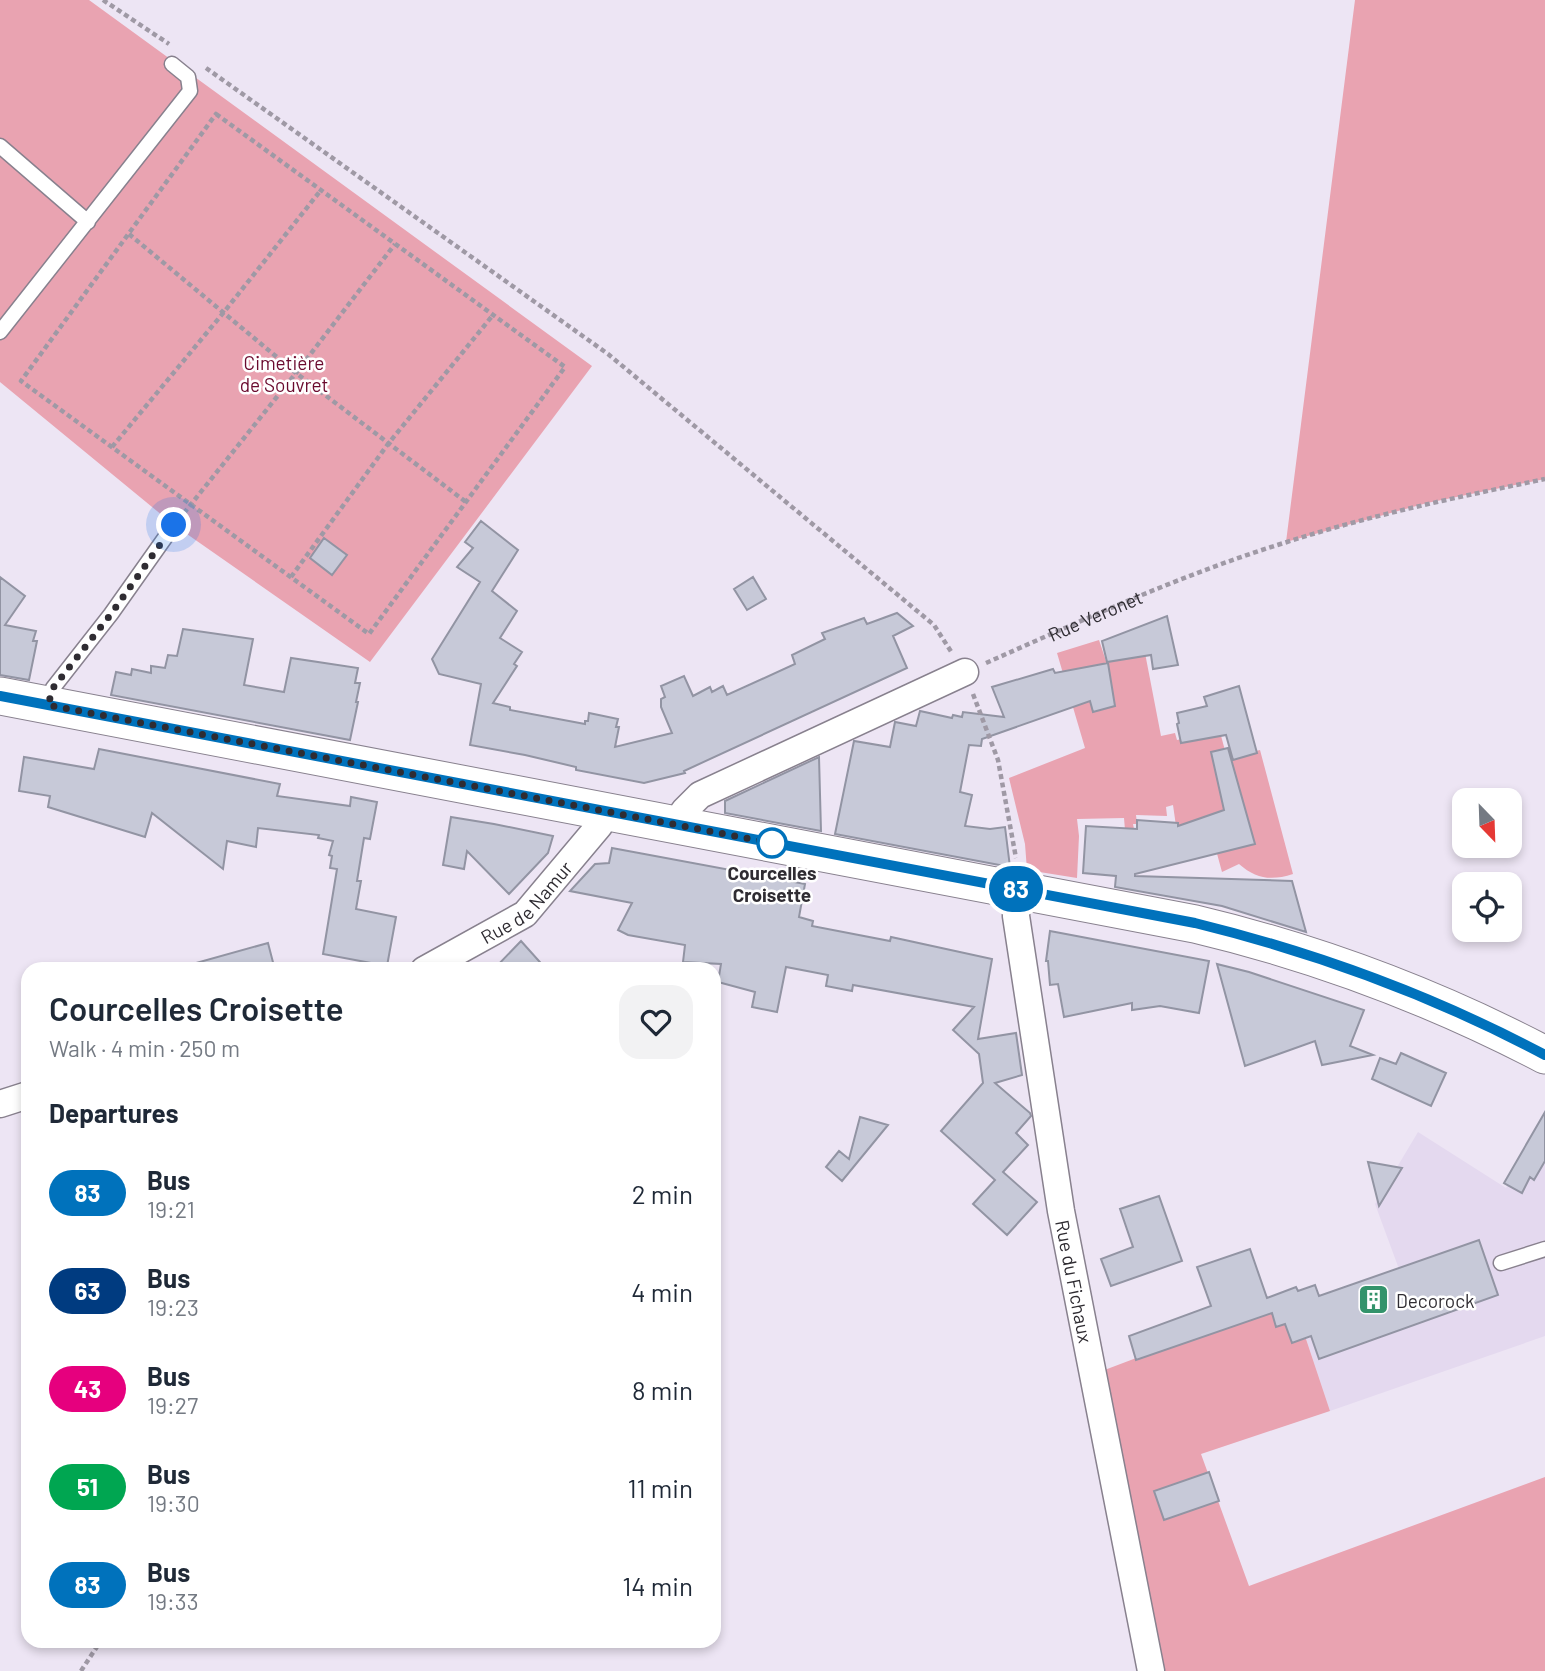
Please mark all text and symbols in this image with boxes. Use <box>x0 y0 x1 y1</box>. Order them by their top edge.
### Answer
park label: Cimetière de Souvret <box>240 351 328 396</box>
your location <box>156 507 191 542</box>
street label: Rue Veronet <box>1044 585 1145 646</box>
north arrow <box>1452 788 1522 858</box>
map controls <box>1452 788 1522 942</box>
marker: Courcelles Croisette <box>757 828 787 858</box>
street label: Rue de Namur <box>476 856 577 948</box>
place label: Courcelles Croisette <box>727 861 817 906</box>
line badge: 83 <box>984 866 1048 912</box>
button: locate <box>1452 872 1522 942</box>
text: 83 <box>1003 874 1029 903</box>
button: heart <box>619 985 693 1059</box>
text: Courcelles Croisette <box>49 988 344 1028</box>
text: Walk · 4 min · 250 m <box>49 1034 240 1062</box>
text: Departures <box>49 1097 179 1128</box>
text: Bus <box>147 1164 190 1195</box>
text: 83 <box>75 1178 100 1207</box>
text: 2 min <box>632 1178 693 1209</box>
text: 19:21 <box>147 1195 195 1223</box>
street label: Rue du Fichaux <box>1051 1218 1098 1345</box>
text: Bus <box>147 1262 190 1293</box>
text: 63 <box>75 1276 100 1305</box>
text: 4 min <box>631 1276 693 1307</box>
building icon: Decorock <box>1356 1283 1390 1317</box>
place label: Decorock <box>1396 1289 1475 1312</box>
text: 19:23 <box>147 1293 199 1321</box>
text: Bus <box>147 1360 190 1391</box>
text: 43 <box>74 1374 101 1403</box>
text: 8 min <box>632 1374 693 1405</box>
text: 19:27 <box>147 1391 198 1419</box>
text: Bus <box>147 1458 190 1489</box>
text: 51 <box>77 1472 98 1501</box>
text: 11 min <box>627 1472 693 1503</box>
text: 19:30 <box>147 1489 200 1517</box>
text: Bus <box>147 1556 190 1587</box>
text: 83 <box>75 1570 100 1599</box>
text: 14 min <box>622 1570 693 1601</box>
text: 19:33 <box>147 1587 199 1615</box>

